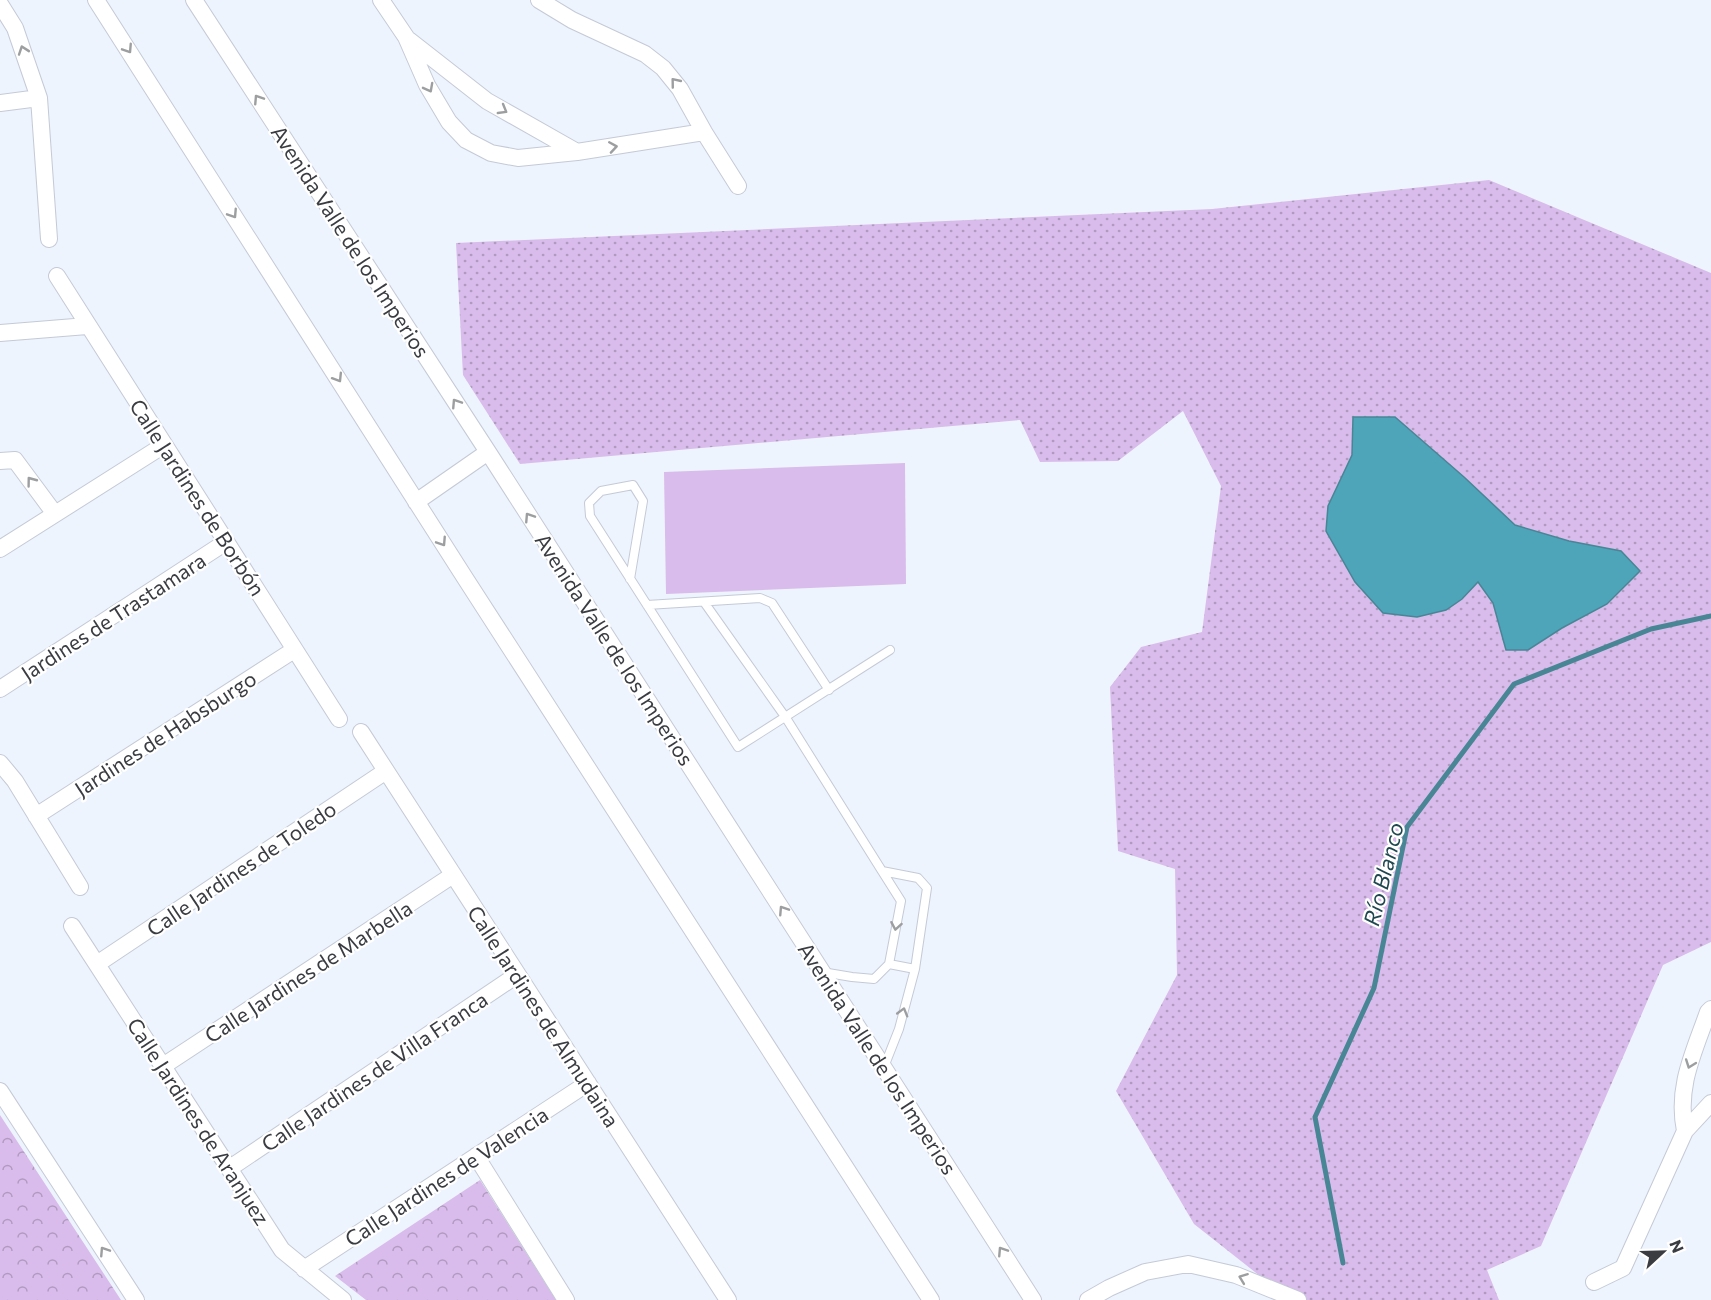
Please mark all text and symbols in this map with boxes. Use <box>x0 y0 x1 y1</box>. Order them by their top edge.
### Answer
one-way arrow <box>120 43 132 53</box>
one-way arrow <box>17 45 30 55</box>
one-way arrow <box>671 78 682 89</box>
one-way arrow <box>422 81 433 92</box>
one-way arrow <box>254 94 265 105</box>
one-way arrow <box>497 103 508 114</box>
street label: Avenida Valle de los Imperios <box>267 120 435 362</box>
one-way arrow <box>608 141 618 153</box>
one-way arrow <box>225 207 236 218</box>
one-way arrow <box>330 372 342 382</box>
street label: Calle Jardines de Borbón <box>125 394 271 600</box>
one-way arrow <box>452 399 463 410</box>
one-way arrow <box>27 476 38 487</box>
one-way arrow <box>526 512 537 523</box>
street label: Avenida Valle de los Imperios <box>531 528 699 770</box>
one-way arrow <box>435 536 446 547</box>
street label: Jardines de Trastamara <box>16 547 210 685</box>
street label: Jardines de Habsburgo <box>70 665 260 801</box>
street label: Calle Jardines de Toledo <box>142 795 340 941</box>
water label: Río Blanco <box>1357 819 1409 929</box>
street label: Calle Jardines de Marbella <box>200 895 416 1047</box>
street label: Calle Jardines de Almudaina <box>463 901 625 1131</box>
one-way arrow <box>778 906 790 916</box>
one-way arrow <box>890 920 903 930</box>
street label: Avenida Valle de los Imperios <box>794 937 962 1179</box>
street label: Calle Jardines de Villa Franca <box>256 986 492 1156</box>
one-way arrow <box>896 1008 908 1018</box>
street label: Calle Jardines de Aranjuez <box>123 1013 275 1229</box>
one-way arrow <box>1684 1058 1697 1068</box>
street label: Calle Jardines de Valencia <box>340 1101 552 1251</box>
north arrow <box>1633 1222 1693 1282</box>
text: N <box>1666 1237 1688 1255</box>
one-way arrow <box>99 1247 111 1257</box>
one-way arrow <box>997 1247 1009 1257</box>
one-way arrow <box>1239 1273 1249 1286</box>

